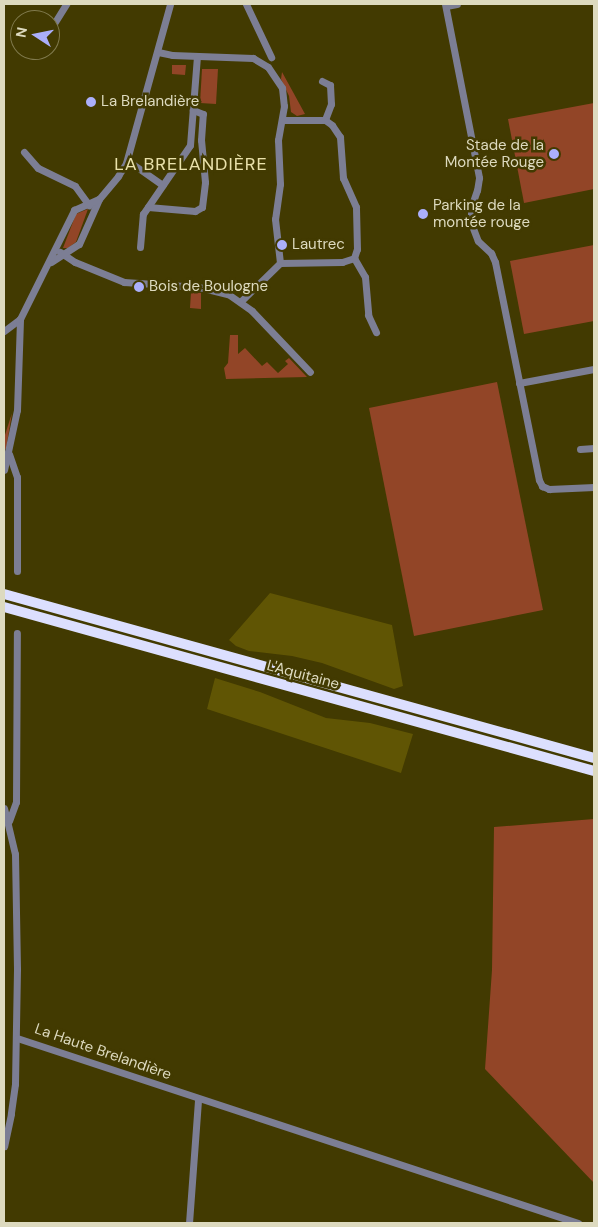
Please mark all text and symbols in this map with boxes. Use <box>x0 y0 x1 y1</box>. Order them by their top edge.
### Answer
north arrow <box>10 10 60 60</box>
text: N <box>11 26 31 39</box>
place label: La Brelandière <box>101 93 199 111</box>
marker: La Brelandière <box>85 96 97 108</box>
place label: Stade de la Montée Rouge <box>445 136 544 171</box>
marker: Stade de la Montée Rouge <box>548 148 560 160</box>
district label: LA BRELANDIÈRE <box>113 153 269 175</box>
place label: Parking de la montée rouge <box>433 196 530 231</box>
marker: Parking de la montée rouge <box>417 208 429 220</box>
place label: Lautrec <box>292 236 345 254</box>
marker: Lautrec <box>276 239 288 251</box>
place label: Bois de Boulogne <box>149 278 268 296</box>
marker: Bois de Boulogne <box>133 281 145 293</box>
street label: L'Aquitaine <box>265 657 341 693</box>
street label: La Haute Brelandière <box>32 1020 174 1084</box>

